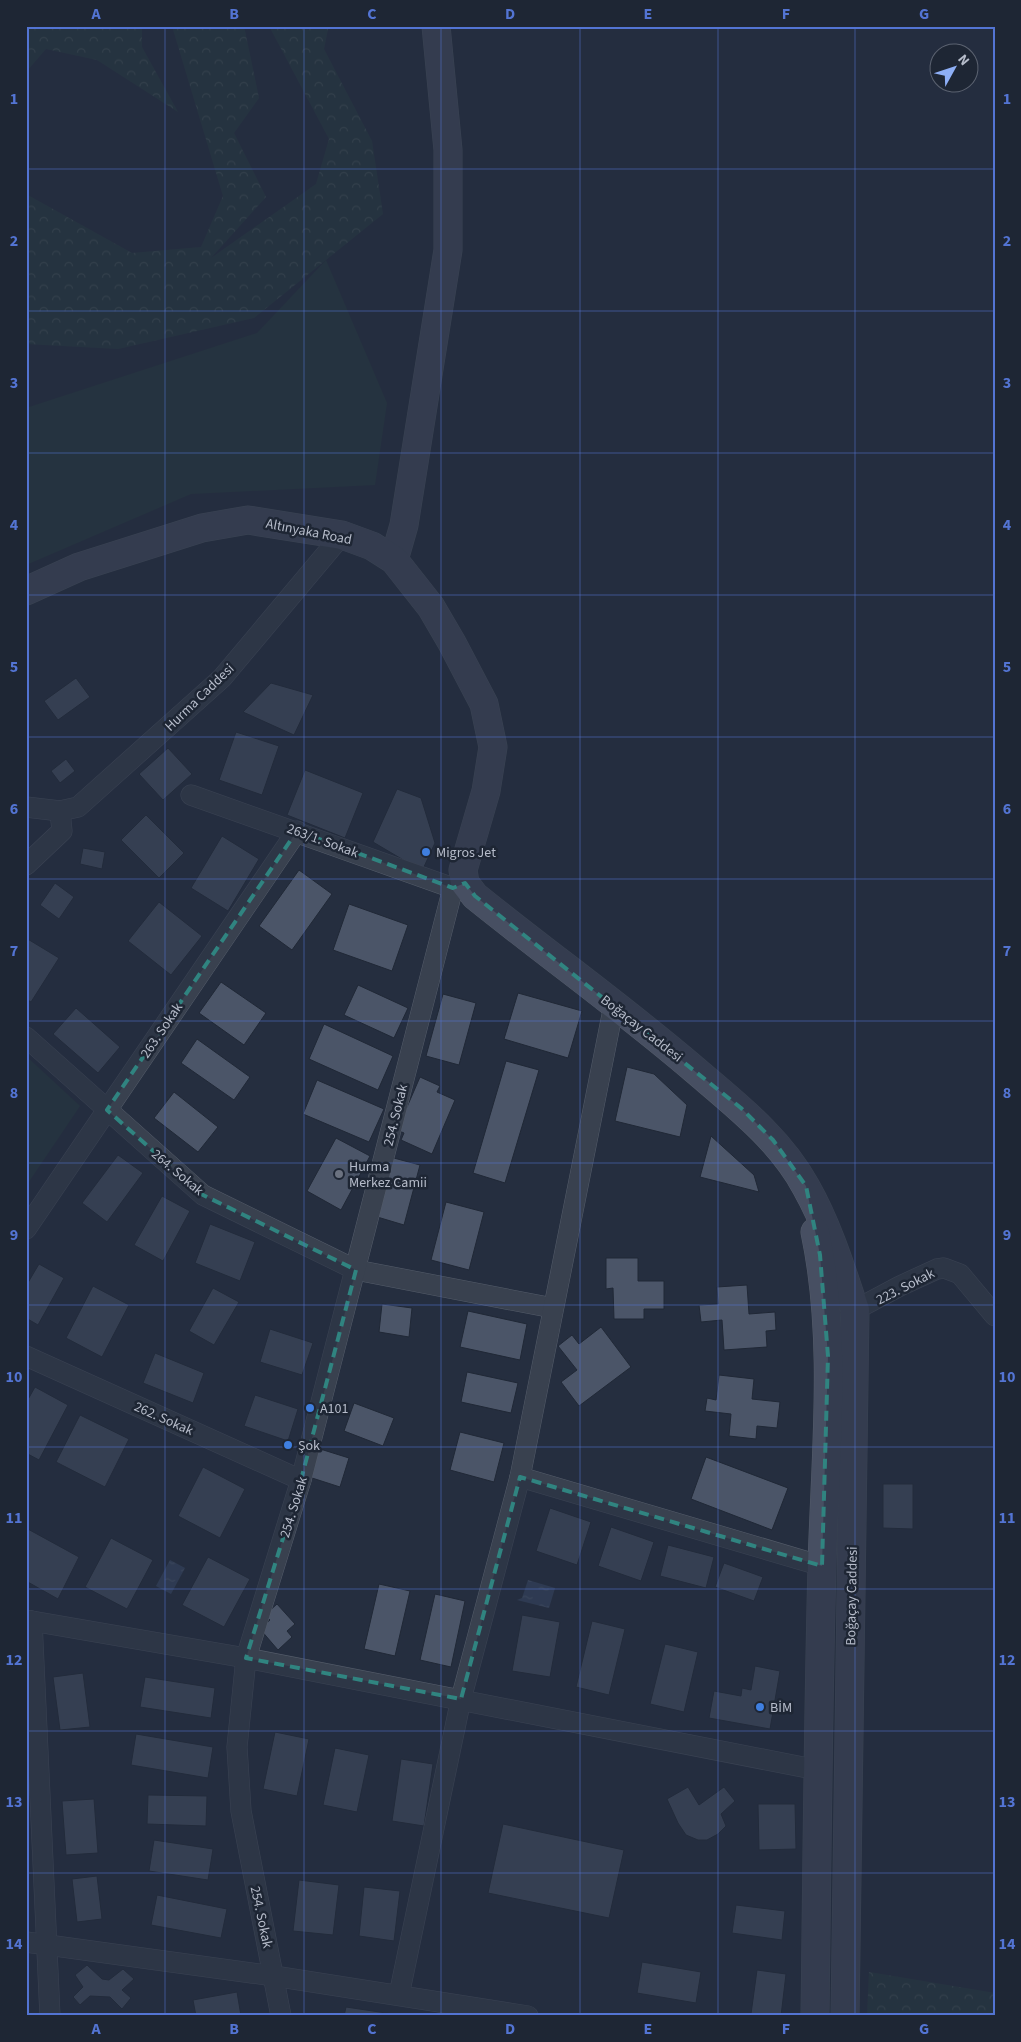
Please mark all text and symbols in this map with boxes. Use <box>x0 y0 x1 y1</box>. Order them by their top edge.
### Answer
text: A <box>90 3 101 25</box>
text: B <box>229 3 239 25</box>
text: C <box>367 3 377 25</box>
text: D <box>505 3 515 25</box>
text: E <box>644 3 652 25</box>
text: F <box>782 3 790 25</box>
text: G <box>919 3 929 25</box>
north arrow <box>928 42 978 92</box>
text: N <box>953 50 974 70</box>
text: 1 <box>10 88 18 110</box>
text: 1 <box>1003 88 1011 110</box>
text: 2 <box>10 230 18 252</box>
text: 2 <box>1003 230 1011 252</box>
text: 3 <box>10 372 18 394</box>
text: 3 <box>1003 372 1011 394</box>
text: 4 <box>10 514 19 536</box>
street label: Altınyaka Road <box>264 514 353 550</box>
text: 4 <box>1003 514 1012 536</box>
text: 5 <box>10 656 18 678</box>
text: 5 <box>1003 656 1011 678</box>
street label: Hurma Caddesi <box>160 659 239 736</box>
text: 6 <box>10 798 18 820</box>
text: 6 <box>1003 798 1011 820</box>
street label: 263/1. Sokak <box>284 819 361 863</box>
place label: Migros Jet <box>436 843 496 863</box>
marker: Migros Jet <box>420 846 432 858</box>
text: 7 <box>10 940 18 962</box>
text: 7 <box>1003 940 1011 962</box>
street label: Boğaçay Caddesi <box>596 990 687 1067</box>
street label: 263. Sokak <box>136 999 188 1062</box>
text: 8 <box>10 1082 18 1104</box>
street label: 254. Sokak <box>379 1082 413 1148</box>
text: 8 <box>1003 1082 1011 1104</box>
street label: 264. Sokak <box>147 1145 208 1201</box>
place label: Hurma Merkez Camii <box>349 1157 427 1193</box>
marker: Hurma Merkez Camii <box>333 1168 345 1180</box>
text: 9 <box>10 1224 18 1246</box>
text: 9 <box>1003 1224 1011 1246</box>
street label: 223. Sokak <box>873 1264 938 1310</box>
text: 10 <box>6 1366 22 1388</box>
text: 10 <box>999 1366 1015 1388</box>
street label: 262. Sokak <box>131 1397 197 1441</box>
place label: A101 <box>320 1399 349 1419</box>
marker: A101 <box>304 1402 316 1414</box>
place label: Şok <box>298 1436 320 1456</box>
marker: Şok <box>282 1439 294 1451</box>
street label: 254. Sokak <box>275 1474 313 1540</box>
text: 11 <box>6 1507 22 1529</box>
text: 11 <box>999 1507 1015 1529</box>
street label: Boğaçay Caddesi <box>841 1546 863 1646</box>
text: 12 <box>6 1649 22 1671</box>
text: 12 <box>999 1649 1015 1671</box>
place label: BİM <box>770 1698 792 1718</box>
marker: BİM <box>754 1701 766 1713</box>
text: 13 <box>6 1791 22 1813</box>
text: 13 <box>999 1791 1015 1813</box>
street label: 254. Sokak <box>245 1884 277 1950</box>
text: 14 <box>6 1933 23 1955</box>
text: 14 <box>999 1933 1016 1955</box>
text: A <box>90 2018 101 2040</box>
text: B <box>229 2018 239 2040</box>
text: C <box>367 2018 377 2040</box>
text: D <box>505 2018 515 2040</box>
text: E <box>644 2018 652 2040</box>
text: F <box>782 2018 790 2040</box>
text: G <box>919 2018 929 2040</box>

